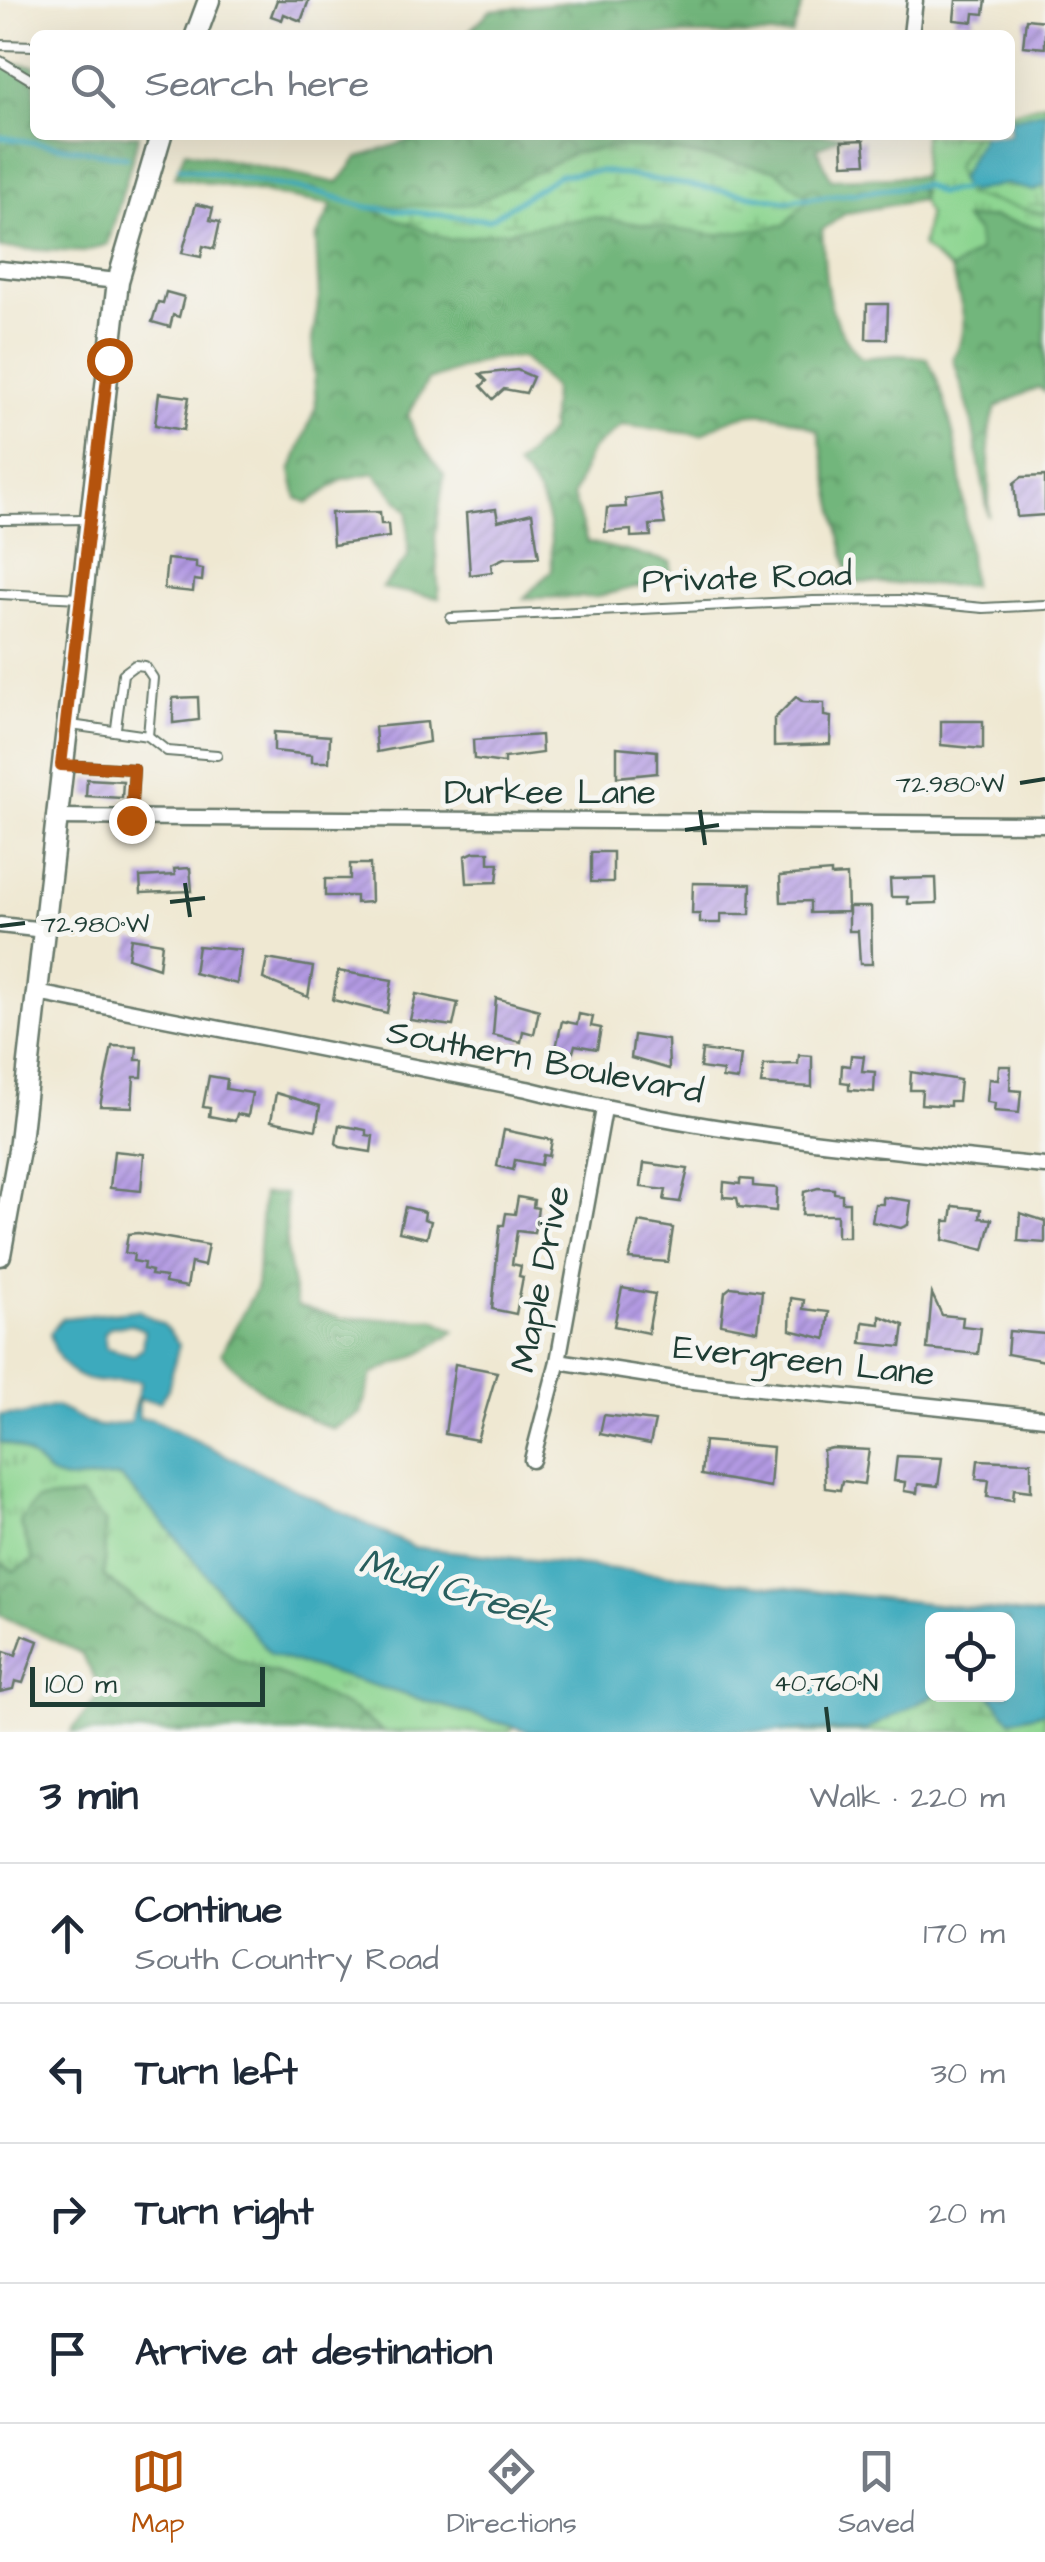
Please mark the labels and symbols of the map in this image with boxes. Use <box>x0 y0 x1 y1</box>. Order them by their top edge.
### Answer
route start <box>87 338 133 384</box>
street label: Private Road <box>641 550 853 606</box>
text: 72.980°W <box>896 767 1005 802</box>
street label: Durkee Lane <box>444 768 656 817</box>
route end <box>109 798 155 844</box>
text: 72.980°W <box>41 907 150 942</box>
street label: Southern Boulevard <box>383 1007 707 1117</box>
street label: Maple Drive <box>499 1182 583 1376</box>
street label: Evergreen Lane <box>671 1323 937 1401</box>
water label: Mud Creek <box>353 1536 558 1644</box>
scale bar <box>30 1662 265 1706</box>
text: 40.760°N <box>774 1666 878 1701</box>

